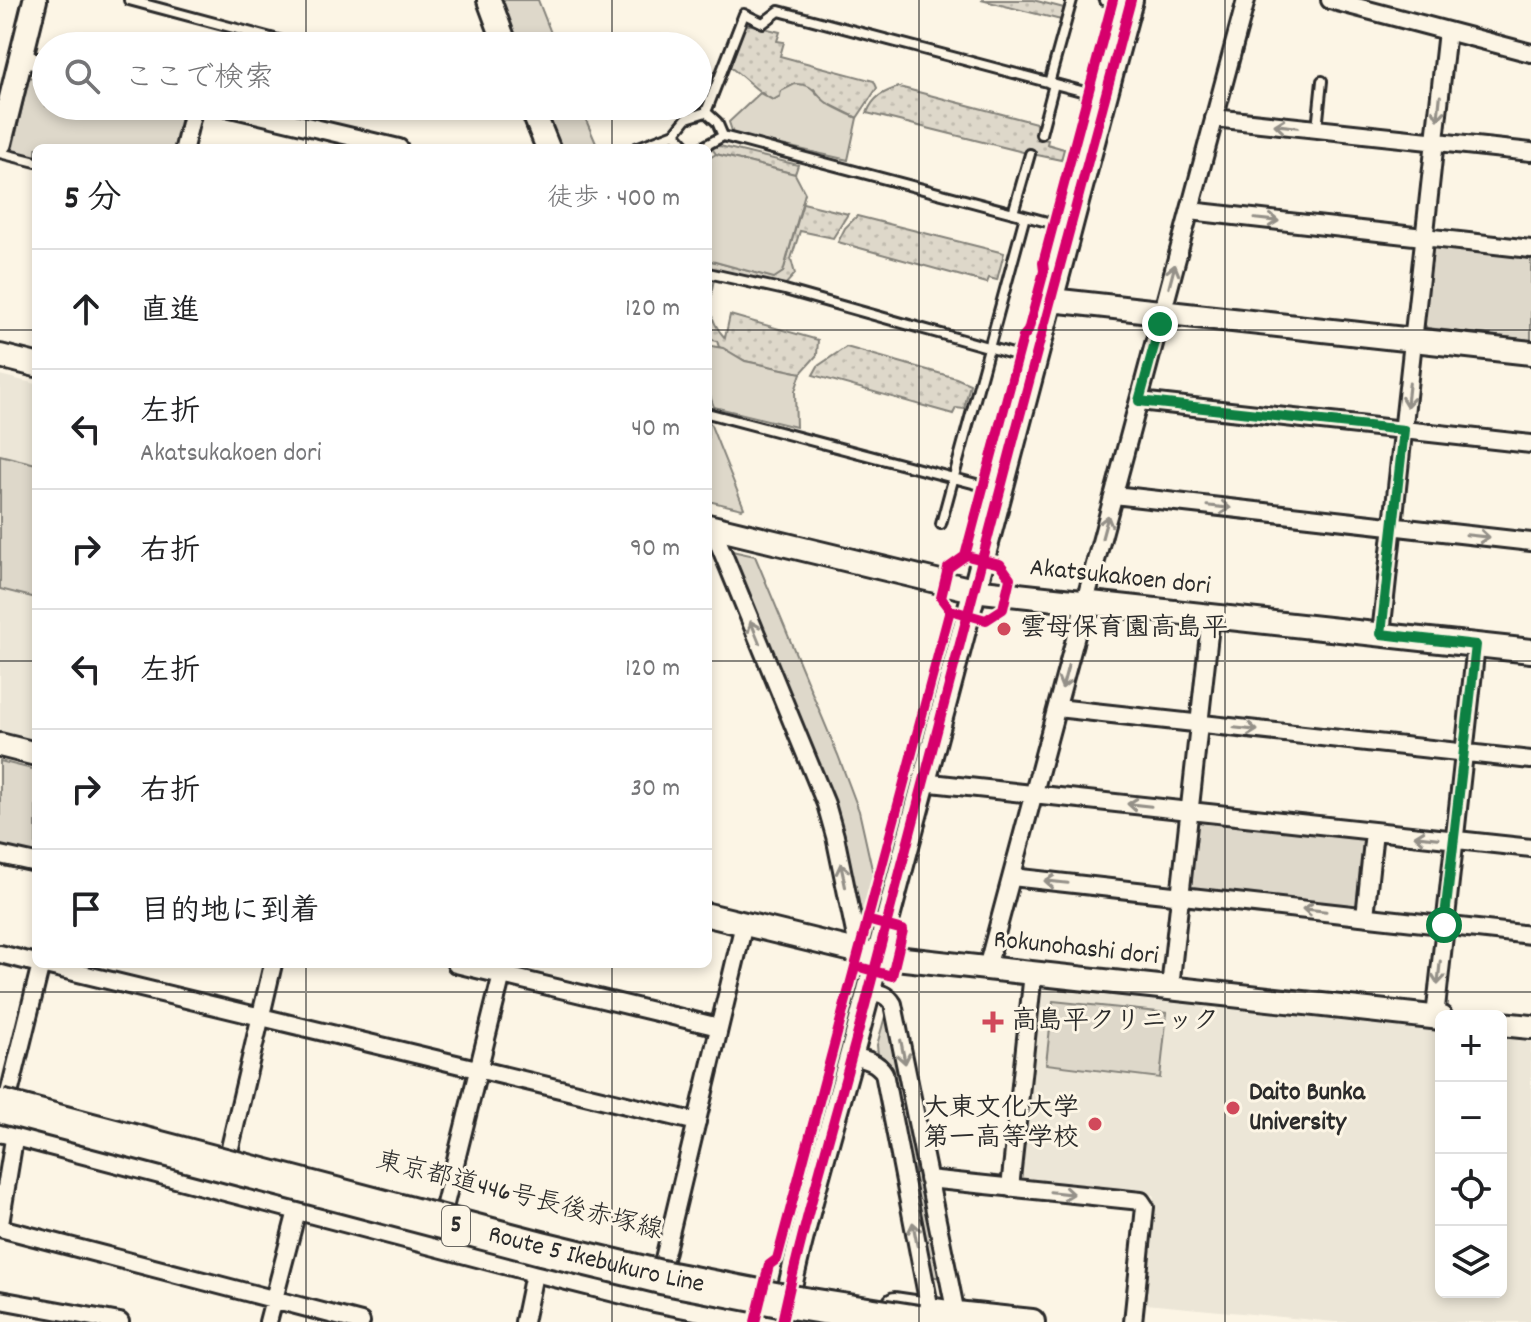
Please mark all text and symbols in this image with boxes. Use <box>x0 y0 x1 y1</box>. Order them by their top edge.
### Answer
search box <box>32 32 712 120</box>
icon: search <box>60 54 104 98</box>
text: ここで検索 <box>124 59 274 102</box>
one-way arrow <box>1431 95 1446 121</box>
one-way arrow <box>1273 118 1300 133</box>
text: 5 分 <box>64 176 122 225</box>
text: 徒歩 · 400 m <box>547 181 680 218</box>
one-way arrow <box>1253 212 1280 227</box>
one-way arrow <box>1166 263 1181 289</box>
icon: ahead <box>64 287 108 331</box>
text: 120 m <box>625 291 680 328</box>
text: 直進 <box>140 292 200 335</box>
route end <box>1142 306 1178 342</box>
one-way arrow <box>1400 381 1415 408</box>
text: 左折 <box>140 393 200 436</box>
icon: left <box>64 407 108 451</box>
text: 40 m <box>631 411 680 448</box>
text: Akatsukakoen dori <box>140 436 321 473</box>
one-way arrow <box>1205 500 1232 515</box>
one-way arrow <box>1099 514 1114 540</box>
icon: right <box>64 527 108 571</box>
one-way arrow <box>1464 528 1490 543</box>
text: 90 m <box>630 531 680 568</box>
text: 右折 <box>140 532 200 575</box>
street label: Akatsukakoen dori <box>1028 550 1212 606</box>
place label: 雲母保育園高島平 <box>1020 611 1228 648</box>
one-way arrow <box>747 620 761 645</box>
marker: 雲母保育園高島平 <box>995 620 1013 638</box>
icon: left <box>64 647 108 691</box>
text: 120 m <box>625 651 680 688</box>
text: 左折 <box>140 652 200 695</box>
one-way arrow <box>1057 664 1072 690</box>
one-way arrow <box>1232 721 1259 736</box>
icon: right <box>64 767 108 811</box>
text: 30 m <box>630 771 680 808</box>
text: 右折 <box>140 772 200 815</box>
one-way arrow <box>1126 798 1153 813</box>
one-way arrow <box>1413 830 1440 845</box>
one-way arrow <box>835 863 850 889</box>
one-way arrow <box>1043 874 1070 889</box>
icon: arrive <box>64 887 108 931</box>
text: 目的地に到着 <box>140 892 320 935</box>
one-way arrow <box>1301 903 1328 918</box>
route start <box>1426 907 1462 943</box>
street label: Rokunohashi dori <box>992 922 1160 976</box>
one-way arrow <box>1432 959 1447 986</box>
place label: 高島平クリニック <box>1011 1004 1219 1041</box>
map controls <box>1435 1010 1507 1298</box>
button: + <box>1435 1010 1507 1082</box>
marker: 高島平クリニック <box>982 1011 1004 1033</box>
one-way arrow <box>896 1039 911 1064</box>
place label: Daito Bunka University <box>1249 1075 1366 1142</box>
button: − <box>1435 1082 1507 1154</box>
place label: 大東文化大学 第一高等学校 <box>923 1091 1079 1158</box>
marker: Daito Bunka University <box>1224 1099 1242 1117</box>
marker: 大東文化大学 第一高等学校 <box>1086 1115 1104 1133</box>
street label: 東京都道446号長後赤塚線 <box>372 1143 666 1251</box>
button: locate <box>1435 1154 1507 1226</box>
one-way arrow <box>1048 1186 1075 1201</box>
road number: 5 <box>442 1206 470 1246</box>
street label: Route 5 Ikebukuro Line <box>484 1216 708 1303</box>
one-way arrow <box>907 1222 922 1247</box>
button: layers <box>1435 1226 1507 1298</box>

